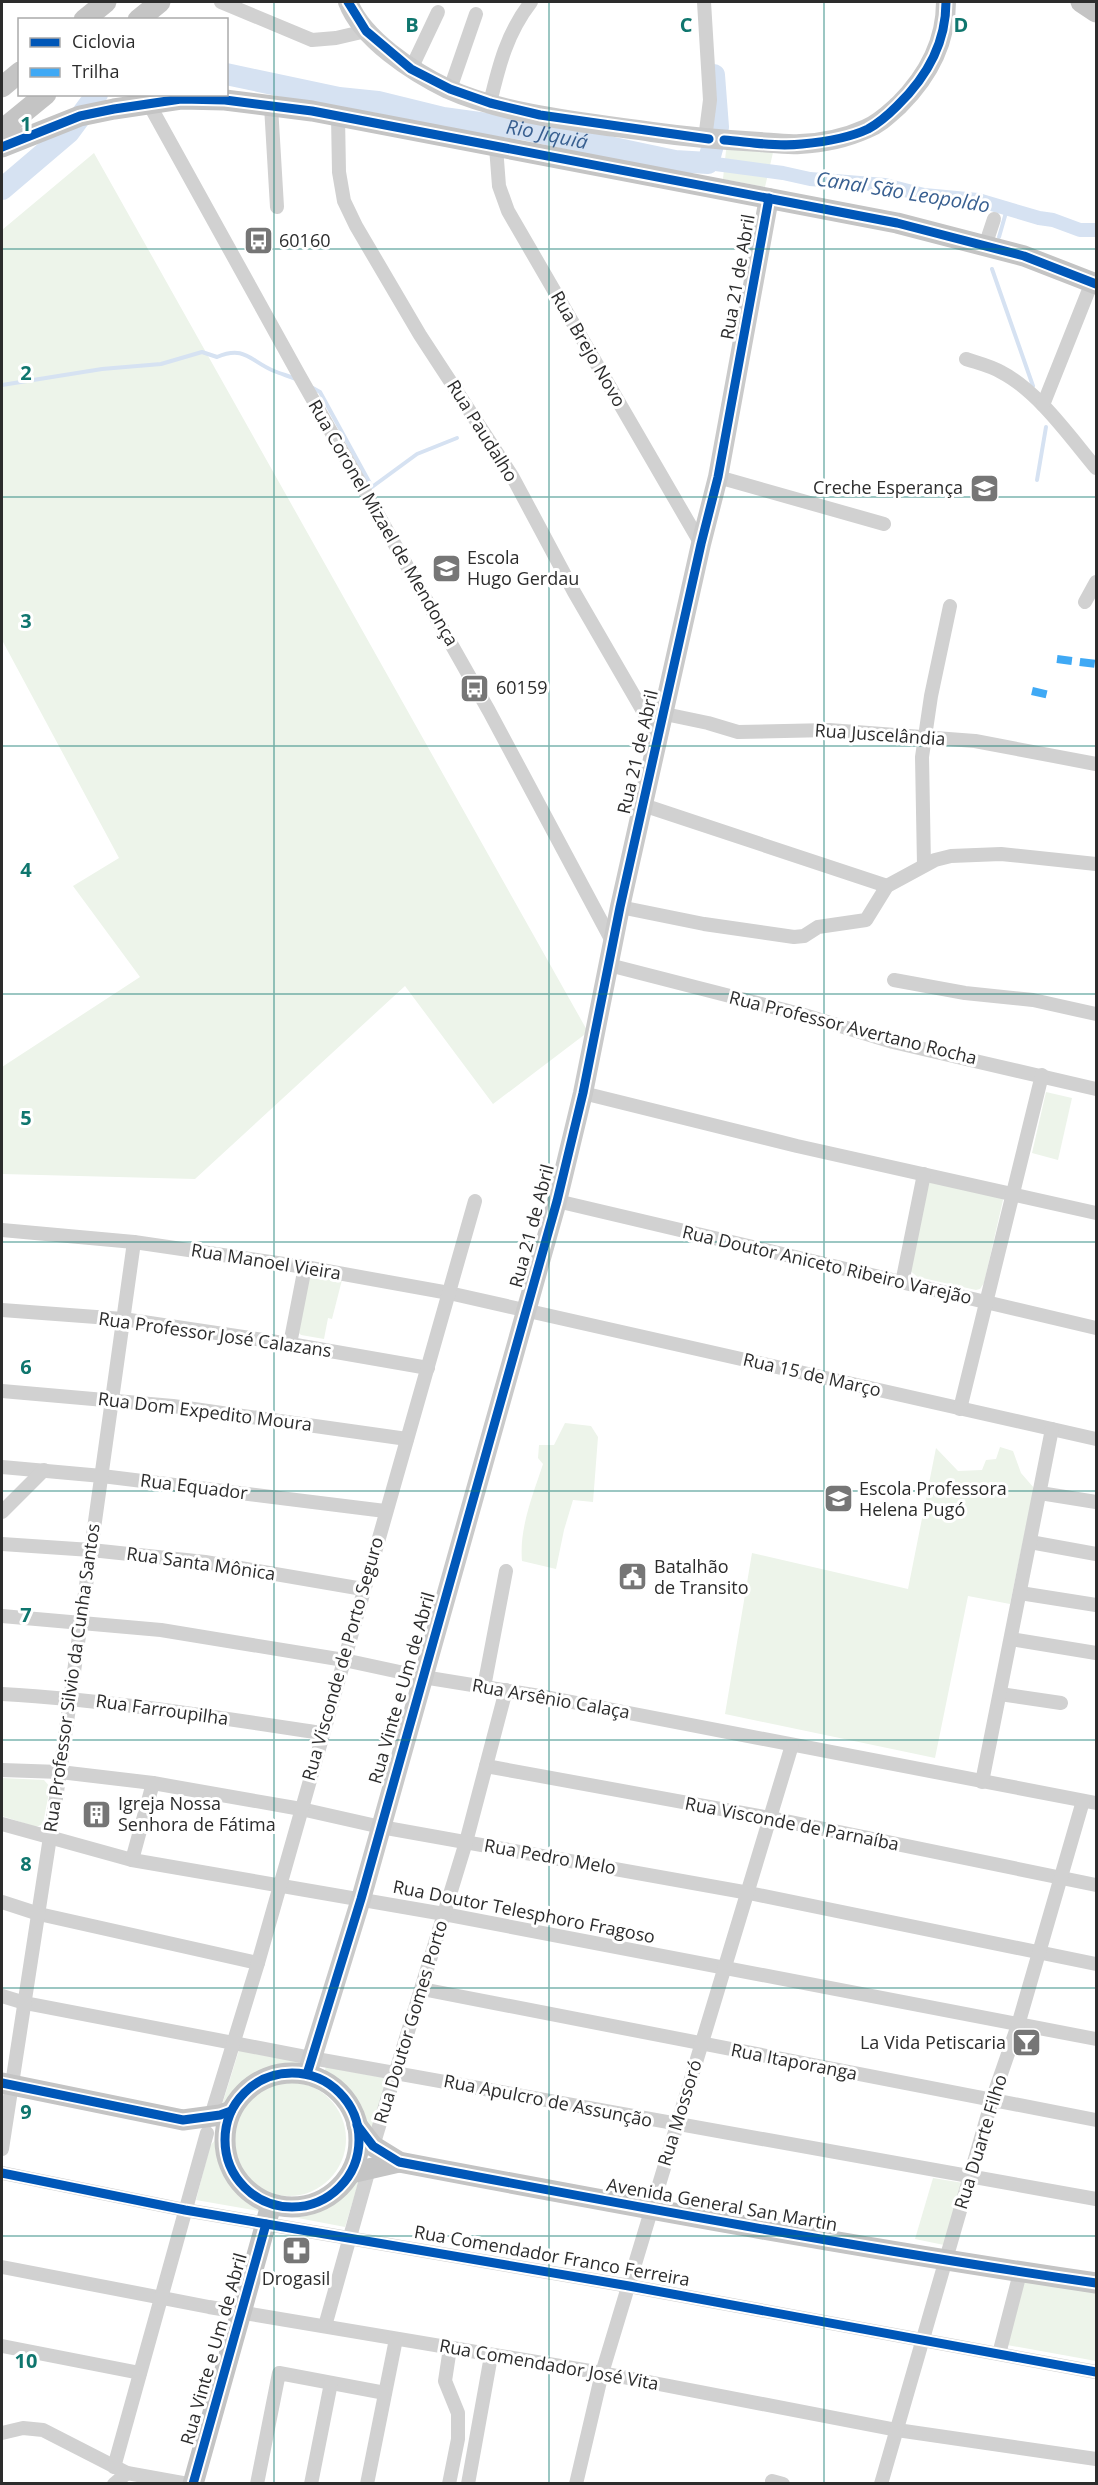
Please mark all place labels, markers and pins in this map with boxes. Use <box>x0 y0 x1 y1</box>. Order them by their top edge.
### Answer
bus stop icon: 60160 <box>242 225 274 257</box>
place label: 60160 <box>279 228 330 252</box>
school or university icon: Creche Esperança <box>968 472 1000 504</box>
place label: Creche Esperança <box>813 475 963 499</box>
place label: Escola Hugo Gerdau <box>467 545 579 590</box>
school or university icon: Escola Hugo Gerdau <box>430 552 462 584</box>
bus stop icon: 60159 <box>459 672 491 704</box>
place label: 60159 <box>496 675 547 699</box>
place label: Escola Professora Helena Pugó <box>859 1476 1007 1521</box>
school or university icon: Escola Professora Helena Pugó <box>822 1483 854 1515</box>
place label: Batalhão de Transito <box>654 1554 748 1599</box>
public building icon: Batalhão de Transito <box>617 1561 649 1593</box>
place label: Igreja Nossa Senhora de Fátima <box>118 1791 276 1836</box>
building icon: Igreja Nossa Senhora de Fátima <box>81 1798 113 1830</box>
bar icon: La Vida Petiscaria <box>1011 2027 1043 2059</box>
place label: La Vida Petiscaria <box>860 2030 1006 2054</box>
pharmacy icon: Drogasil <box>280 2234 312 2266</box>
place label: Drogasil <box>262 2266 330 2290</box>

